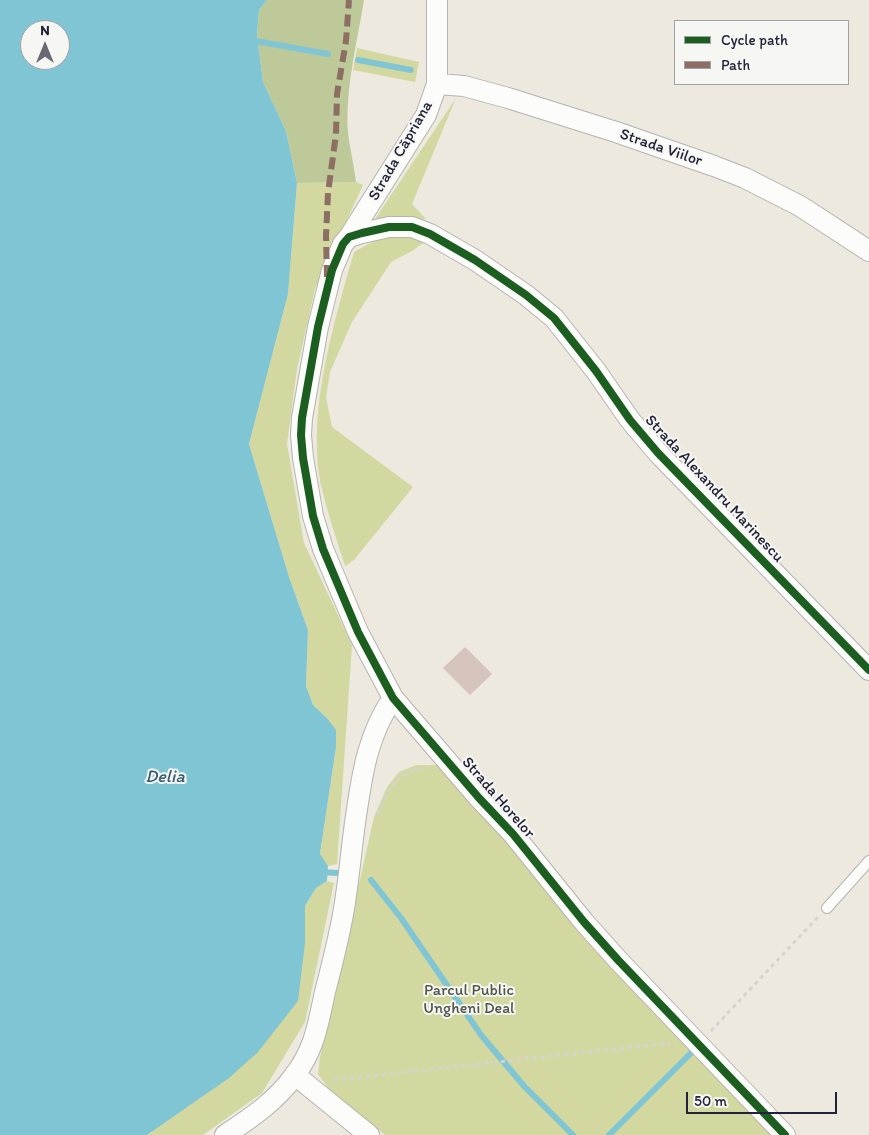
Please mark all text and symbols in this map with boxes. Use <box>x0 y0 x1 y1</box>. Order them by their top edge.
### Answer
north arrow <box>20 20 70 70</box>
legend <box>674 20 849 85</box>
text: N <box>40 22 50 39</box>
text: Cycle path <box>721 31 788 49</box>
text: Path <box>721 56 750 74</box>
street label: Strada Căpriana <box>365 98 437 204</box>
street label: Strada Viilor <box>617 125 705 171</box>
street label: Strada Alexandru Marinescu <box>640 411 788 567</box>
street label: Strada Horelor <box>457 753 539 843</box>
water label: Delia <box>145 766 185 788</box>
park label: Parcul Public Ungheni Deal <box>423 981 515 1019</box>
scale bar <box>689 1082 840 1114</box>
text: 50 m <box>694 1092 727 1110</box>

